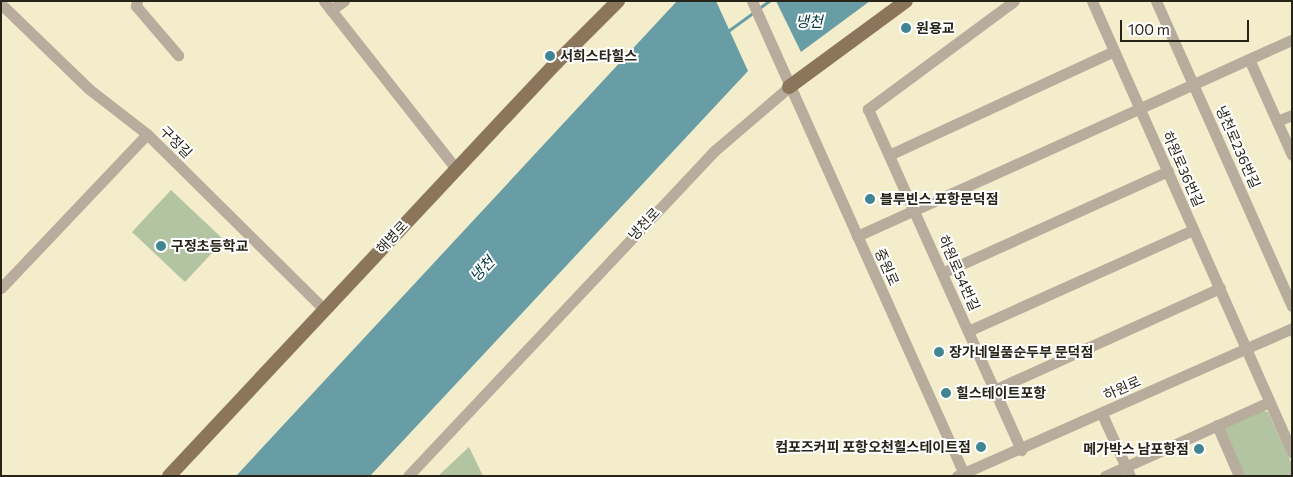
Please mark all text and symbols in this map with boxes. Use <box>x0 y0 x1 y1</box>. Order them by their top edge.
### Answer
scale bar <box>1123 10 1252 42</box>
water label: 냉천 <box>795 13 823 31</box>
place label: 원용교 <box>916 20 955 36</box>
text: 100 m <box>1128 20 1170 38</box>
marker: 원용교 <box>900 22 912 34</box>
place label: 서희스타힐스 <box>560 48 637 64</box>
marker: 서희스타힐스 <box>544 50 556 62</box>
street label: 냉천로236번길 <box>1212 103 1264 191</box>
street label: 구정길 <box>156 122 196 162</box>
street label: 하원로36번길 <box>1159 129 1207 209</box>
place label: 블루빈스 포항문덕점 <box>880 191 999 207</box>
marker: 블루빈스 포항문덕점 <box>864 193 876 205</box>
street label: 냉천로 <box>625 204 663 244</box>
street label: 해병로 <box>373 217 411 257</box>
street label: 하원로54번길 <box>935 233 983 313</box>
place label: 구정초등학교 <box>171 238 248 254</box>
marker: 구정초등학교 <box>155 240 167 252</box>
street label: 중원로 <box>871 246 903 288</box>
water label: 냉천 <box>466 253 498 285</box>
place label: 장가네일품순두부 문덕점 <box>949 344 1093 360</box>
marker: 장가네일품순두부 문덕점 <box>933 346 945 358</box>
street label: 하원로 <box>1101 372 1143 404</box>
place label: 힐스테이트포항 <box>956 385 1046 401</box>
marker: 힐스테이트포항 <box>940 387 952 399</box>
place label: 컴포즈커피 포항오천힐스테이트점 <box>775 439 971 455</box>
marker: 컴포즈커피 포항오천힐스테이트점 <box>975 441 987 453</box>
place label: 메가박스 남포항점 <box>1083 441 1189 457</box>
marker: 메가박스 남포항점 <box>1193 443 1205 455</box>

